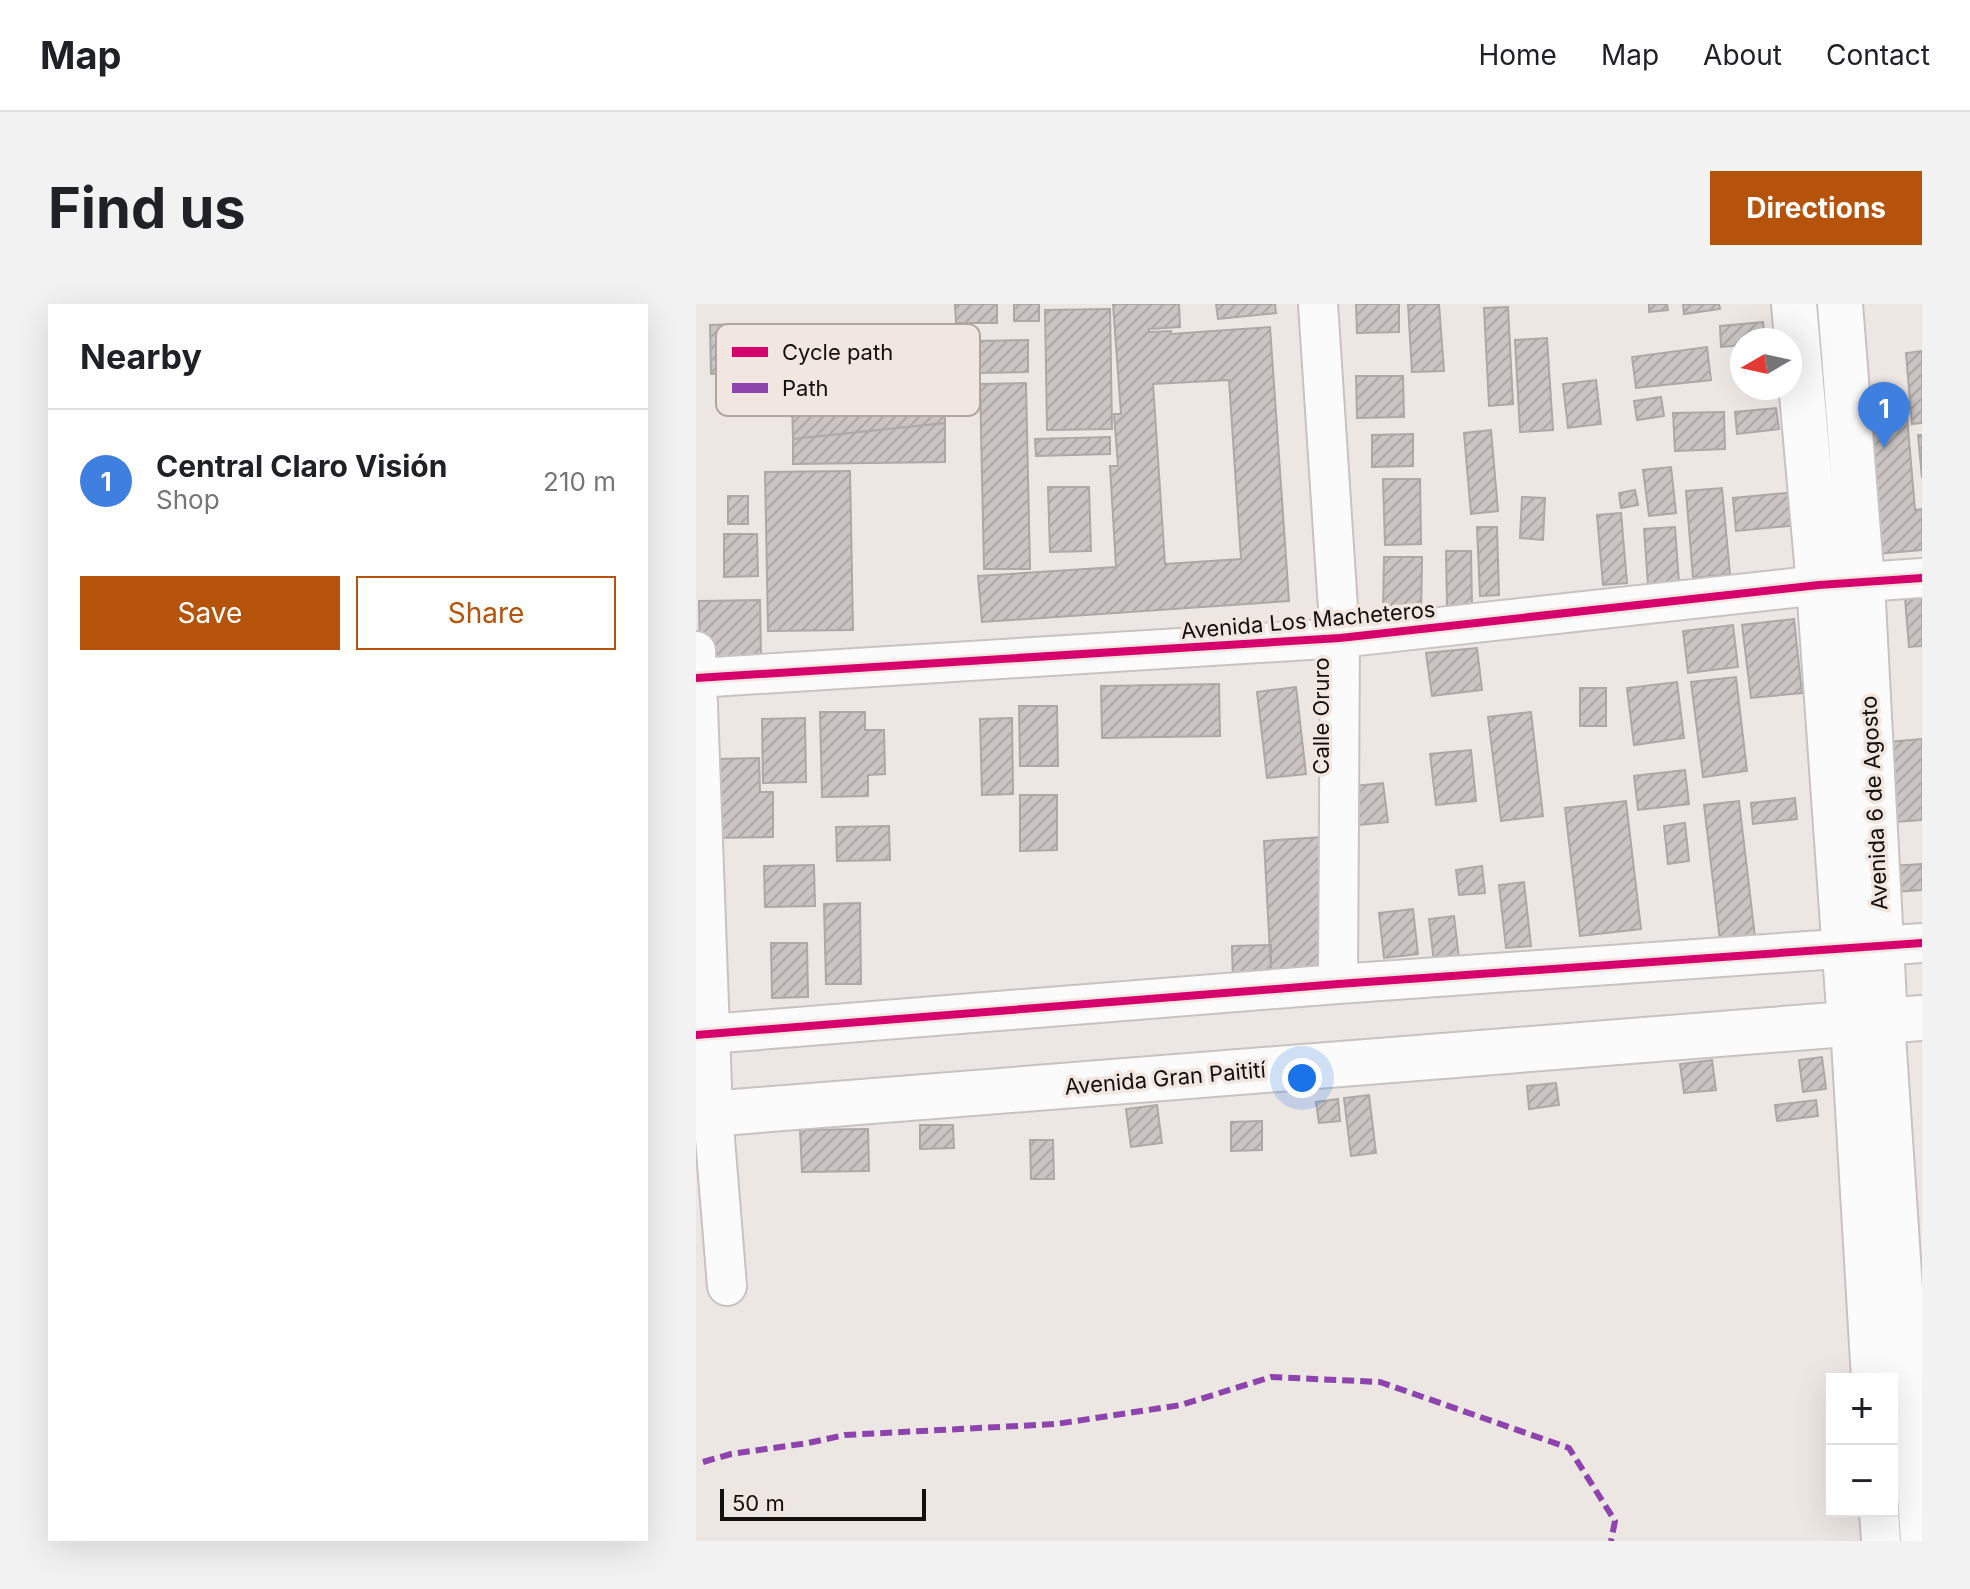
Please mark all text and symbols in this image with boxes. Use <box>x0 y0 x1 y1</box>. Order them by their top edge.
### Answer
text: Map <box>40 32 121 78</box>
text: Home <box>1478 38 1557 72</box>
text: Map <box>1601 38 1659 72</box>
text: About <box>1703 38 1782 72</box>
text: Contact <box>1826 38 1930 72</box>
button: Directions <box>1710 171 1922 245</box>
text: Find us <box>48 174 246 242</box>
legend <box>716 324 980 416</box>
north arrow <box>1730 328 1802 400</box>
text: Nearby <box>80 336 202 377</box>
text: Cycle path <box>782 339 893 365</box>
text: Path <box>782 375 829 401</box>
pin: 1 <box>1858 382 1910 448</box>
text: Central Claro Visión <box>156 448 447 484</box>
text: 1 <box>100 466 112 497</box>
text: 210 m <box>543 466 616 497</box>
text: Shop <box>156 484 220 515</box>
button: Save <box>80 576 340 650</box>
button: Share <box>356 576 616 650</box>
street label: Avenida Los Macheteros <box>1180 596 1436 644</box>
street label: Calle Oruro <box>1308 657 1334 775</box>
street label: Avenida 6 de Agosto <box>1855 695 1893 911</box>
street label: Avenida Gran Paitití <box>1063 1056 1267 1100</box>
your location <box>1282 1058 1322 1098</box>
map controls <box>1826 1373 1898 1517</box>
button: + <box>1826 1373 1898 1445</box>
button: − <box>1826 1445 1898 1517</box>
scale bar <box>720 1485 926 1521</box>
text: 50 m <box>732 1490 785 1516</box>

